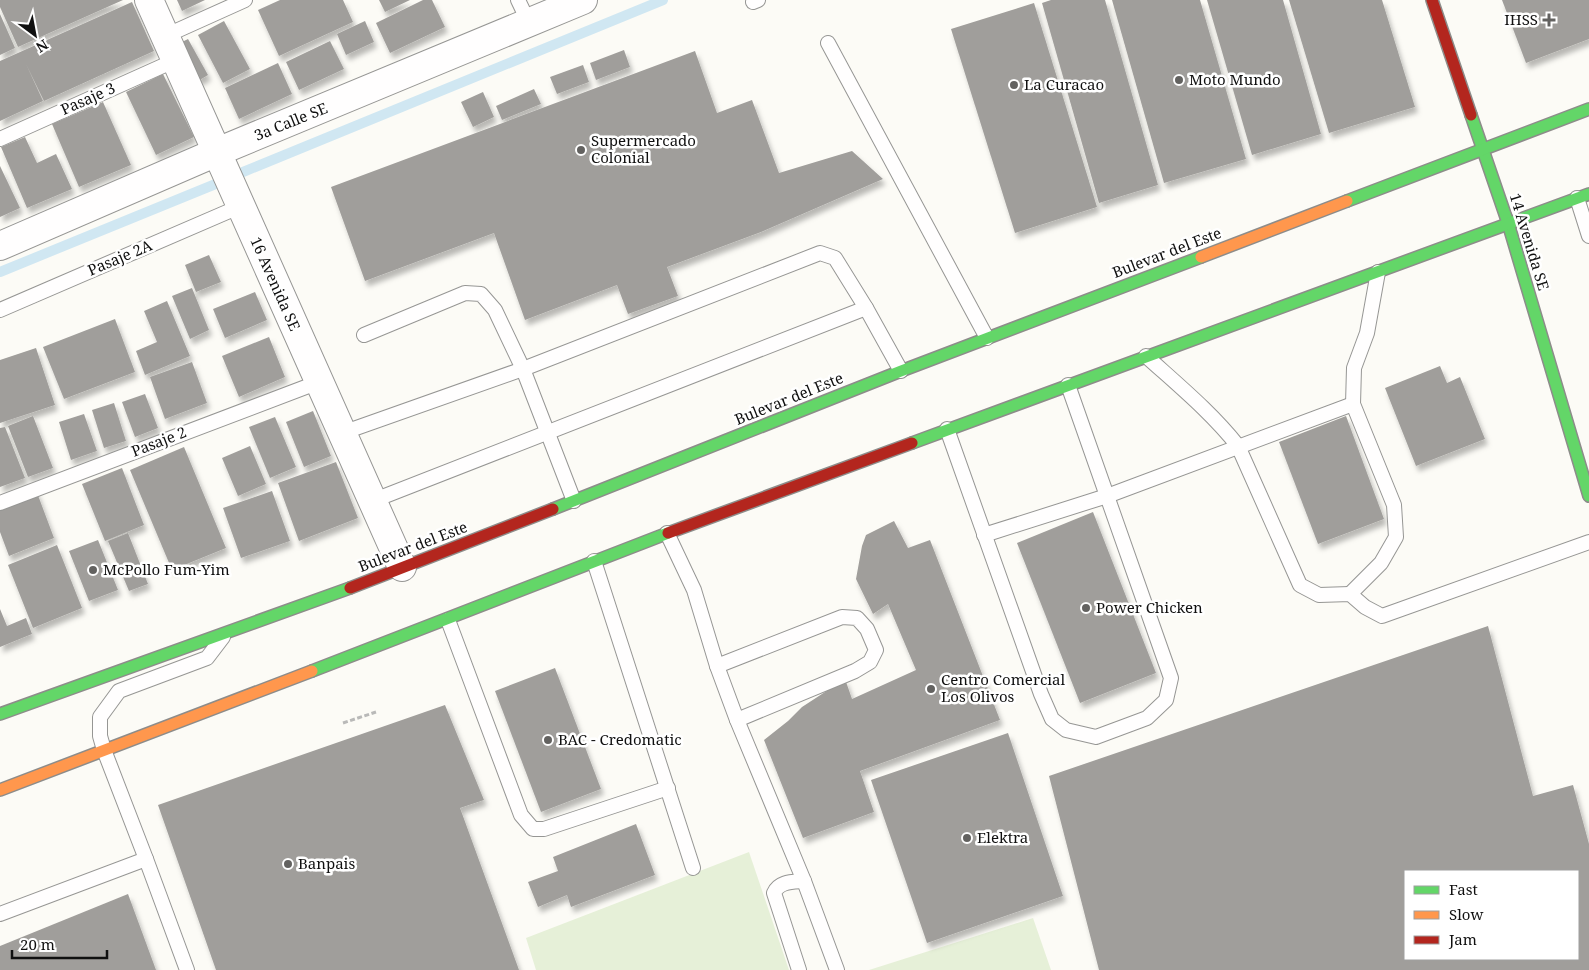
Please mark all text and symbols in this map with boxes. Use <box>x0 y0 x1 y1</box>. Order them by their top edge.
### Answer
place label: IHSS <box>1504 9 1538 29</box>
north arrow <box>10 10 60 60</box>
marker: IHSS <box>1542 13 1556 27</box>
text: N <box>32 35 52 57</box>
place label: Moto Mundo <box>1189 69 1281 89</box>
place label: La Curacao <box>1024 74 1104 94</box>
marker: Moto Mundo <box>1173 74 1185 86</box>
street label: Pasaje 3 <box>57 77 118 119</box>
marker: La Curacao <box>1008 79 1020 91</box>
street label: 3a Calle SE <box>251 97 330 145</box>
place label: Supermercado Colonial <box>591 130 696 167</box>
marker: Supermercado Colonial <box>575 144 587 156</box>
street label: 14 Avenida SE <box>1506 191 1554 293</box>
street label: Bulevar del Este <box>1109 222 1224 282</box>
street label: Pasaje 2A <box>84 234 155 280</box>
street label: 16 Avenida SE <box>246 234 306 334</box>
street label: Bulevar del Este <box>731 367 846 429</box>
street label: Pasaje 2 <box>128 421 189 461</box>
street label: Bulevar del Este <box>355 516 470 576</box>
place label: McPollo Fum-Yim <box>103 559 230 579</box>
marker: McPollo Fum-Yim <box>87 564 99 576</box>
place label: Power Chicken <box>1096 597 1203 617</box>
marker: Power Chicken <box>1080 602 1092 614</box>
place label: Centro Comercial Los Olivos <box>941 669 1066 706</box>
marker: Centro Comercial Los Olivos <box>925 683 937 695</box>
place label: BAC - Credomatic <box>558 729 682 749</box>
marker: BAC - Credomatic <box>542 734 554 746</box>
place label: Elektra <box>977 827 1028 847</box>
marker: Elektra <box>961 832 973 844</box>
place label: Banpais <box>298 853 355 873</box>
marker: Banpais <box>282 858 294 870</box>
legend <box>1404 870 1579 960</box>
text: Fast <box>1449 879 1478 899</box>
text: Slow <box>1449 904 1483 924</box>
scale bar <box>12 928 108 960</box>
text: Jam <box>1448 929 1477 949</box>
text: 20 m <box>20 934 55 954</box>

